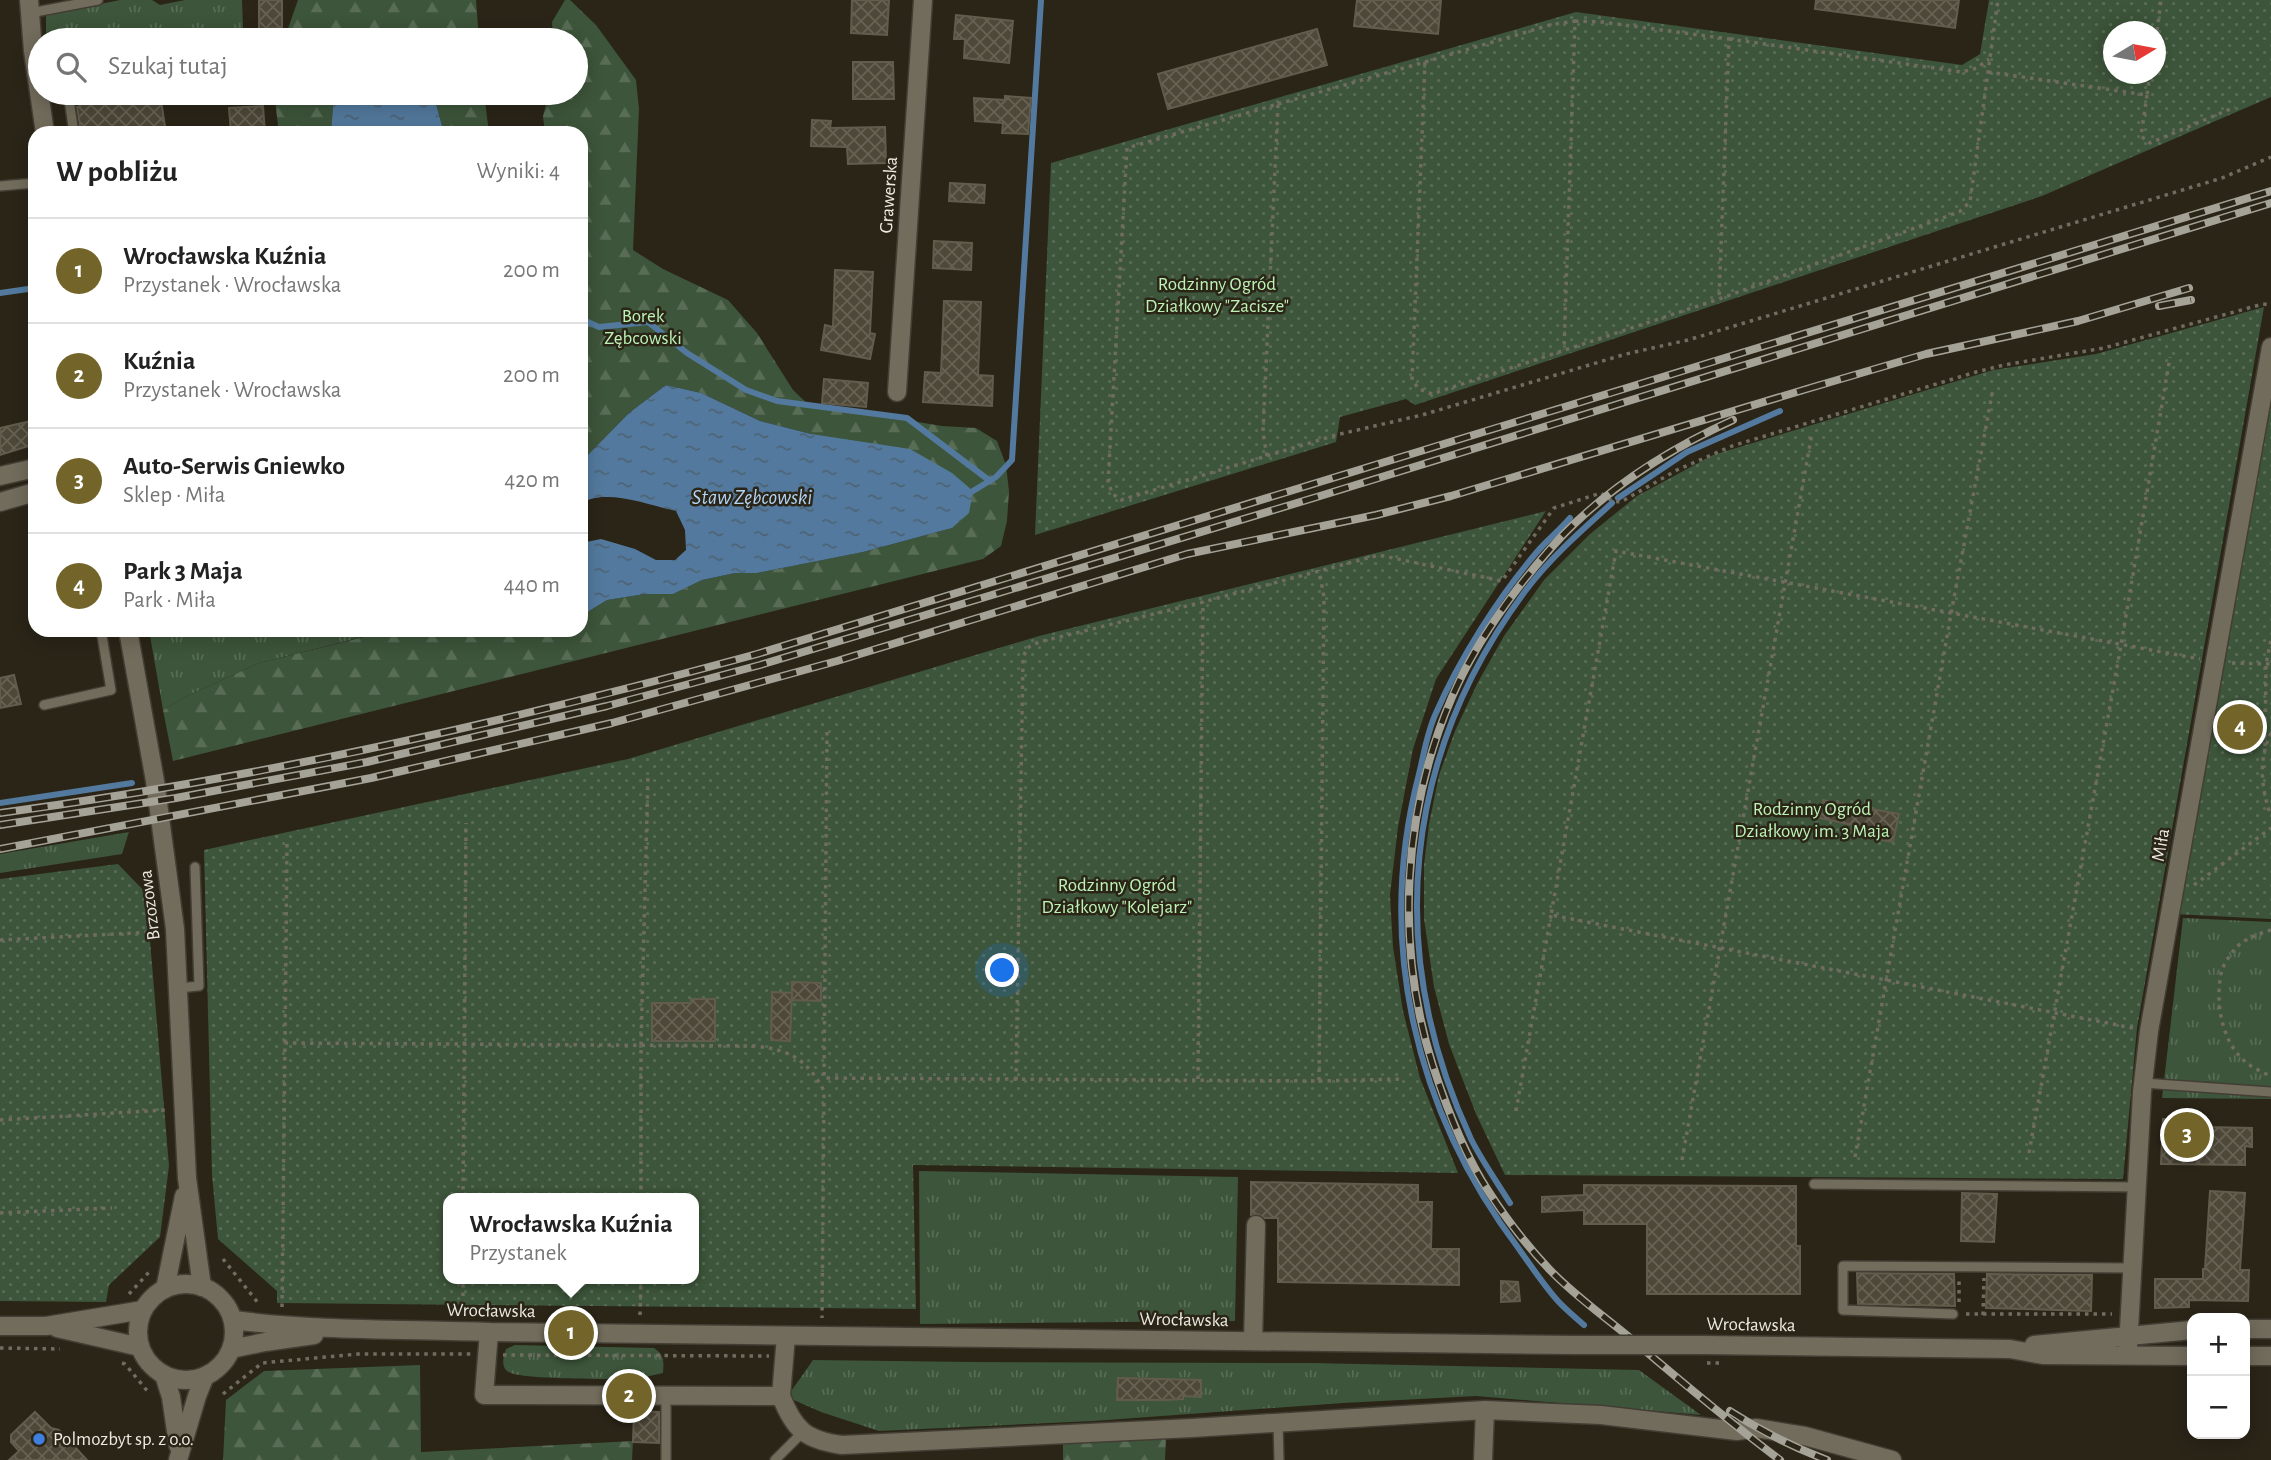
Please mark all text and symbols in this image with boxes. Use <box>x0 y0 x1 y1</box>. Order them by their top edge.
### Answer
north arrow <box>2103 21 2166 84</box>
search box <box>28 28 588 105</box>
icon: search <box>52 48 90 86</box>
text: Szukaj tutaj <box>108 53 228 79</box>
street label: Grawerska <box>877 156 901 234</box>
text: W pobliżu <box>56 157 178 187</box>
text: Wyniki: 4 <box>477 160 560 183</box>
text: Wrocławska Kuźnia <box>123 243 327 269</box>
text: 1 <box>75 259 83 282</box>
text: 200 m <box>503 259 560 282</box>
text: Przystanek · Wrocławska <box>123 274 341 297</box>
park label: Rodzinny Ogród Działkowy "Zacisze" <box>1145 275 1289 316</box>
park label: Borek Zębcowski <box>604 307 682 348</box>
text: Kuźnia <box>123 348 195 374</box>
text: 2 <box>74 364 84 387</box>
text: 200 m <box>503 364 560 387</box>
text: Przystanek · Wrocławska <box>123 379 341 402</box>
text: Auto-Serwis Gniewko <box>123 453 345 479</box>
text: 3 <box>74 469 84 492</box>
text: 420 m <box>504 469 560 492</box>
text: Sklep · Miła <box>123 484 225 507</box>
water label: Staw Zębcowski <box>692 487 813 508</box>
text: Park 3 Maja <box>123 558 243 584</box>
text: 4 <box>73 574 85 597</box>
text: 440 m <box>504 574 560 597</box>
text: Park · Miła <box>123 589 216 612</box>
pin: 4 <box>2217 701 2263 753</box>
park label: Rodzinny Ogród Działkowy im. 3 Maja <box>1734 800 1890 841</box>
street label: Miła <box>2149 827 2173 863</box>
street label: Brzozowa <box>136 869 164 941</box>
park label: Rodzinny Ogród Działkowy "Kolejarz" <box>1042 876 1192 917</box>
your location <box>985 953 1019 987</box>
pin: 3 <box>2164 1109 2210 1161</box>
popup <box>443 1193 699 1284</box>
text: Wrocławska Kuźnia <box>469 1211 673 1237</box>
text: Przystanek <box>469 1242 567 1265</box>
street label: Wrocławska <box>446 1301 536 1321</box>
pin: 1 <box>548 1307 594 1359</box>
street label: Wrocławska <box>1139 1310 1229 1330</box>
map controls <box>2187 1313 2250 1439</box>
button: + <box>2187 1313 2250 1376</box>
street label: Wrocławska <box>1706 1315 1796 1335</box>
pin: 2 <box>606 1370 652 1422</box>
button: − <box>2187 1376 2250 1439</box>
place label: Polmozbyt sp. z o.o. <box>53 1430 194 1449</box>
marker: Polmozbyt sp. z o.o. <box>31 1431 47 1447</box>

